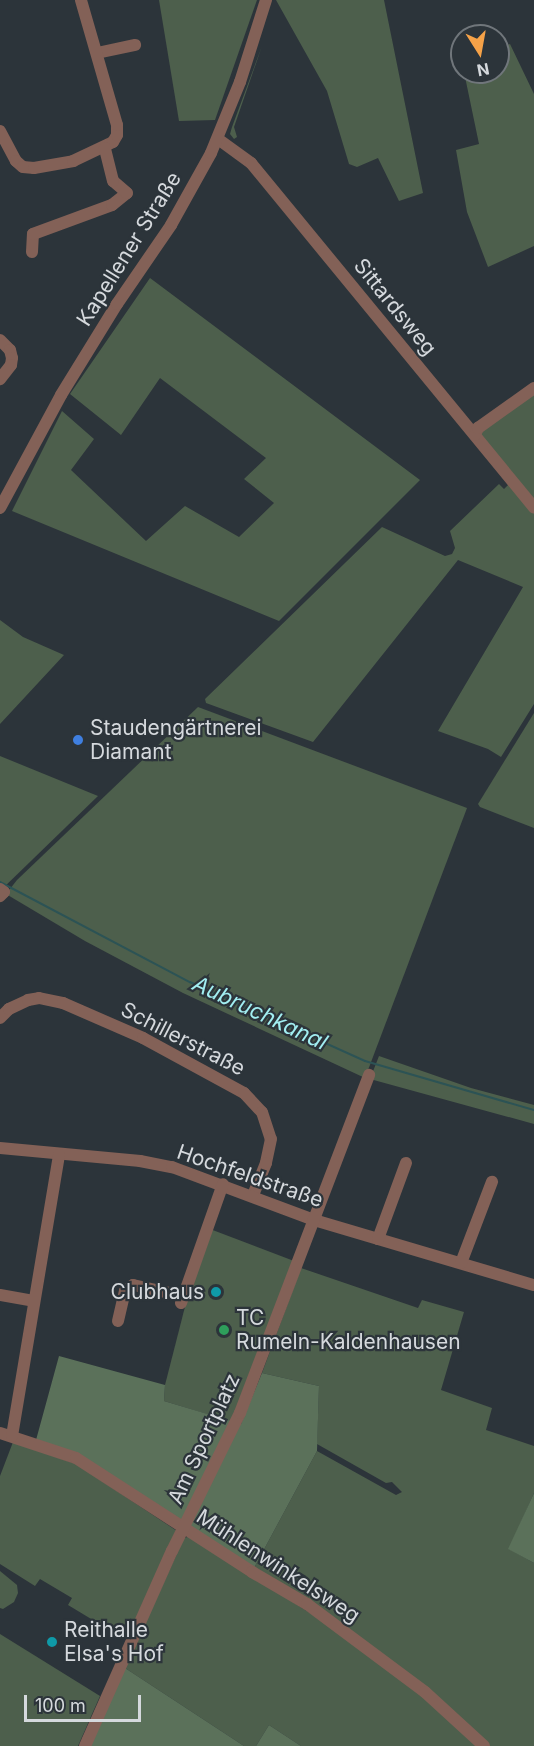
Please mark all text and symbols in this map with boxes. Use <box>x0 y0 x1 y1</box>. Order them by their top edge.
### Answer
north arrow <box>450 24 510 84</box>
text: N <box>475 59 491 81</box>
street label: Kapellener Straße <box>71 167 187 331</box>
street label: Sittardsweg <box>348 254 442 360</box>
place label: Staudengärtnerei Diamant <box>90 715 261 765</box>
marker: Staudengärtnerei Diamant <box>71 733 85 747</box>
water label: Aubruchkanal <box>188 970 332 1056</box>
street label: Schillerstraße <box>117 997 249 1081</box>
street label: Hochfeldstraße <box>174 1139 326 1213</box>
place label: Clubhaus <box>111 1279 204 1305</box>
marker: Clubhaus <box>209 1285 223 1299</box>
place label: TC Rumeln-Kaldenhausen <box>236 1305 461 1355</box>
marker: TC Rumeln-Kaldenhausen <box>217 1323 231 1337</box>
street label: Am Sportplatz <box>163 1370 245 1508</box>
street label: Mühlenwinkelsweg <box>192 1504 364 1628</box>
place label: Reithalle Elsa's Hof <box>64 1617 164 1667</box>
marker: Reithalle Elsa's Hof <box>45 1635 59 1649</box>
scale bar <box>27 1683 144 1721</box>
text: 100 m <box>35 1695 86 1716</box>

